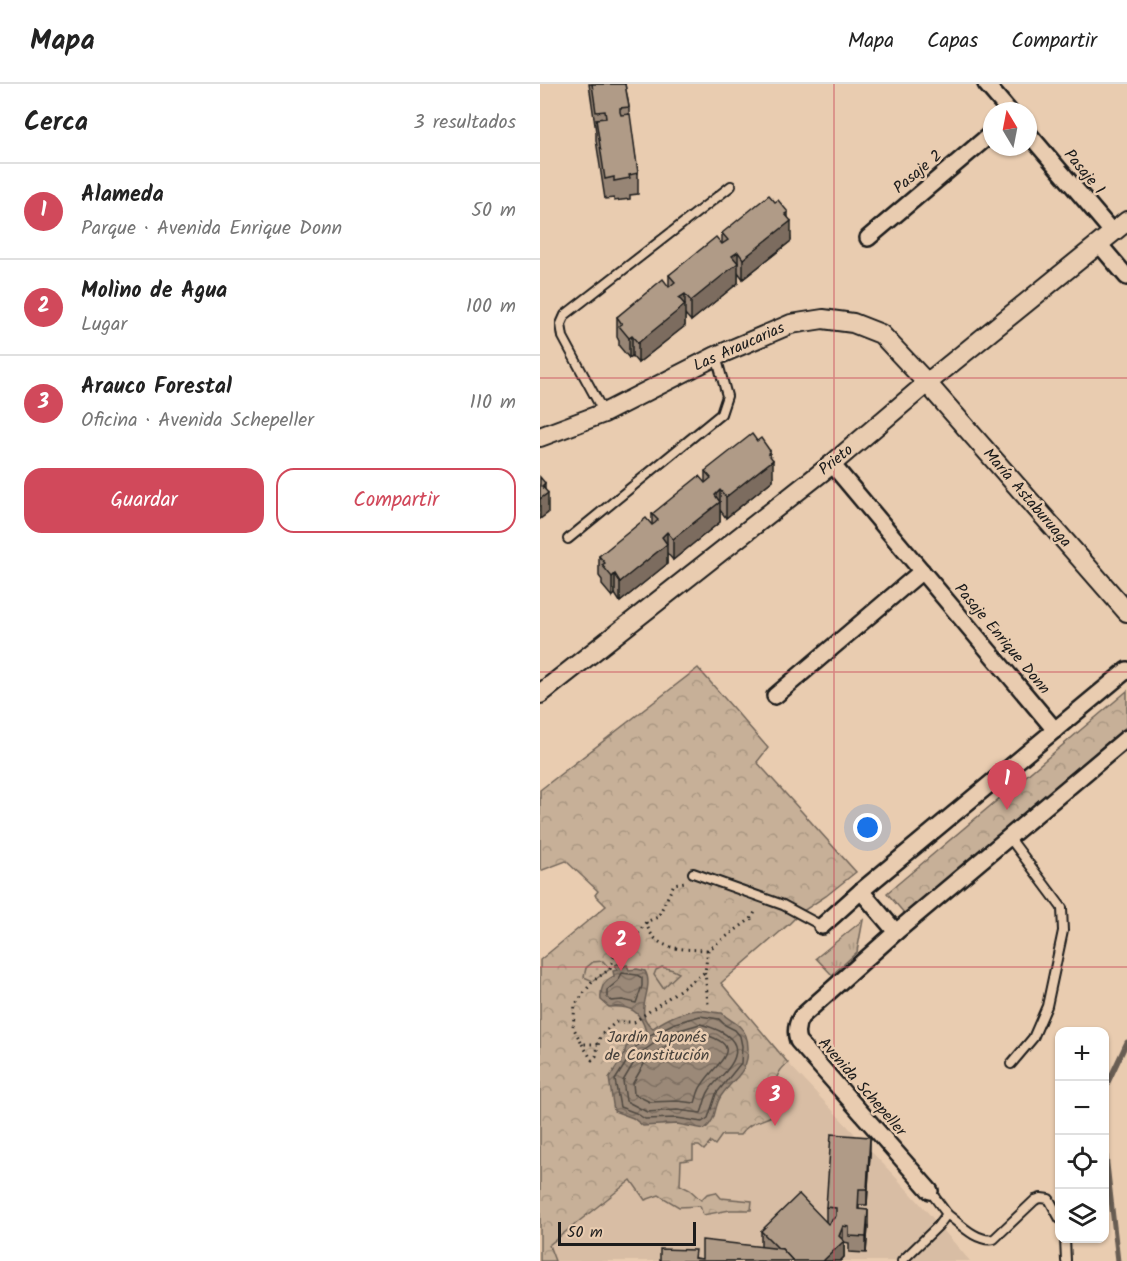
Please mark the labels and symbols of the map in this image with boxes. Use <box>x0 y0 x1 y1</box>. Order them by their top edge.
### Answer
north arrow <box>983 102 1037 156</box>
street label: Pasaje 2 <box>888 144 948 200</box>
street label: Pasaje 1 <box>1057 144 1111 200</box>
street label: Las Araucarias <box>689 316 789 378</box>
street label: Prieto <box>813 438 859 482</box>
street label: María Astaburuaga <box>977 443 1077 553</box>
street label: Pasaje Enrique Donn <box>948 578 1056 700</box>
pin: 1 <box>988 760 1026 810</box>
your location <box>853 813 882 842</box>
pin: 2 <box>602 922 640 971</box>
park label: Jardín Japonés de Constitución <box>605 1025 709 1068</box>
street label: Avenida Schepeller <box>812 1032 913 1143</box>
pin: 3 <box>756 1076 794 1126</box>
scale bar <box>558 1219 696 1246</box>

